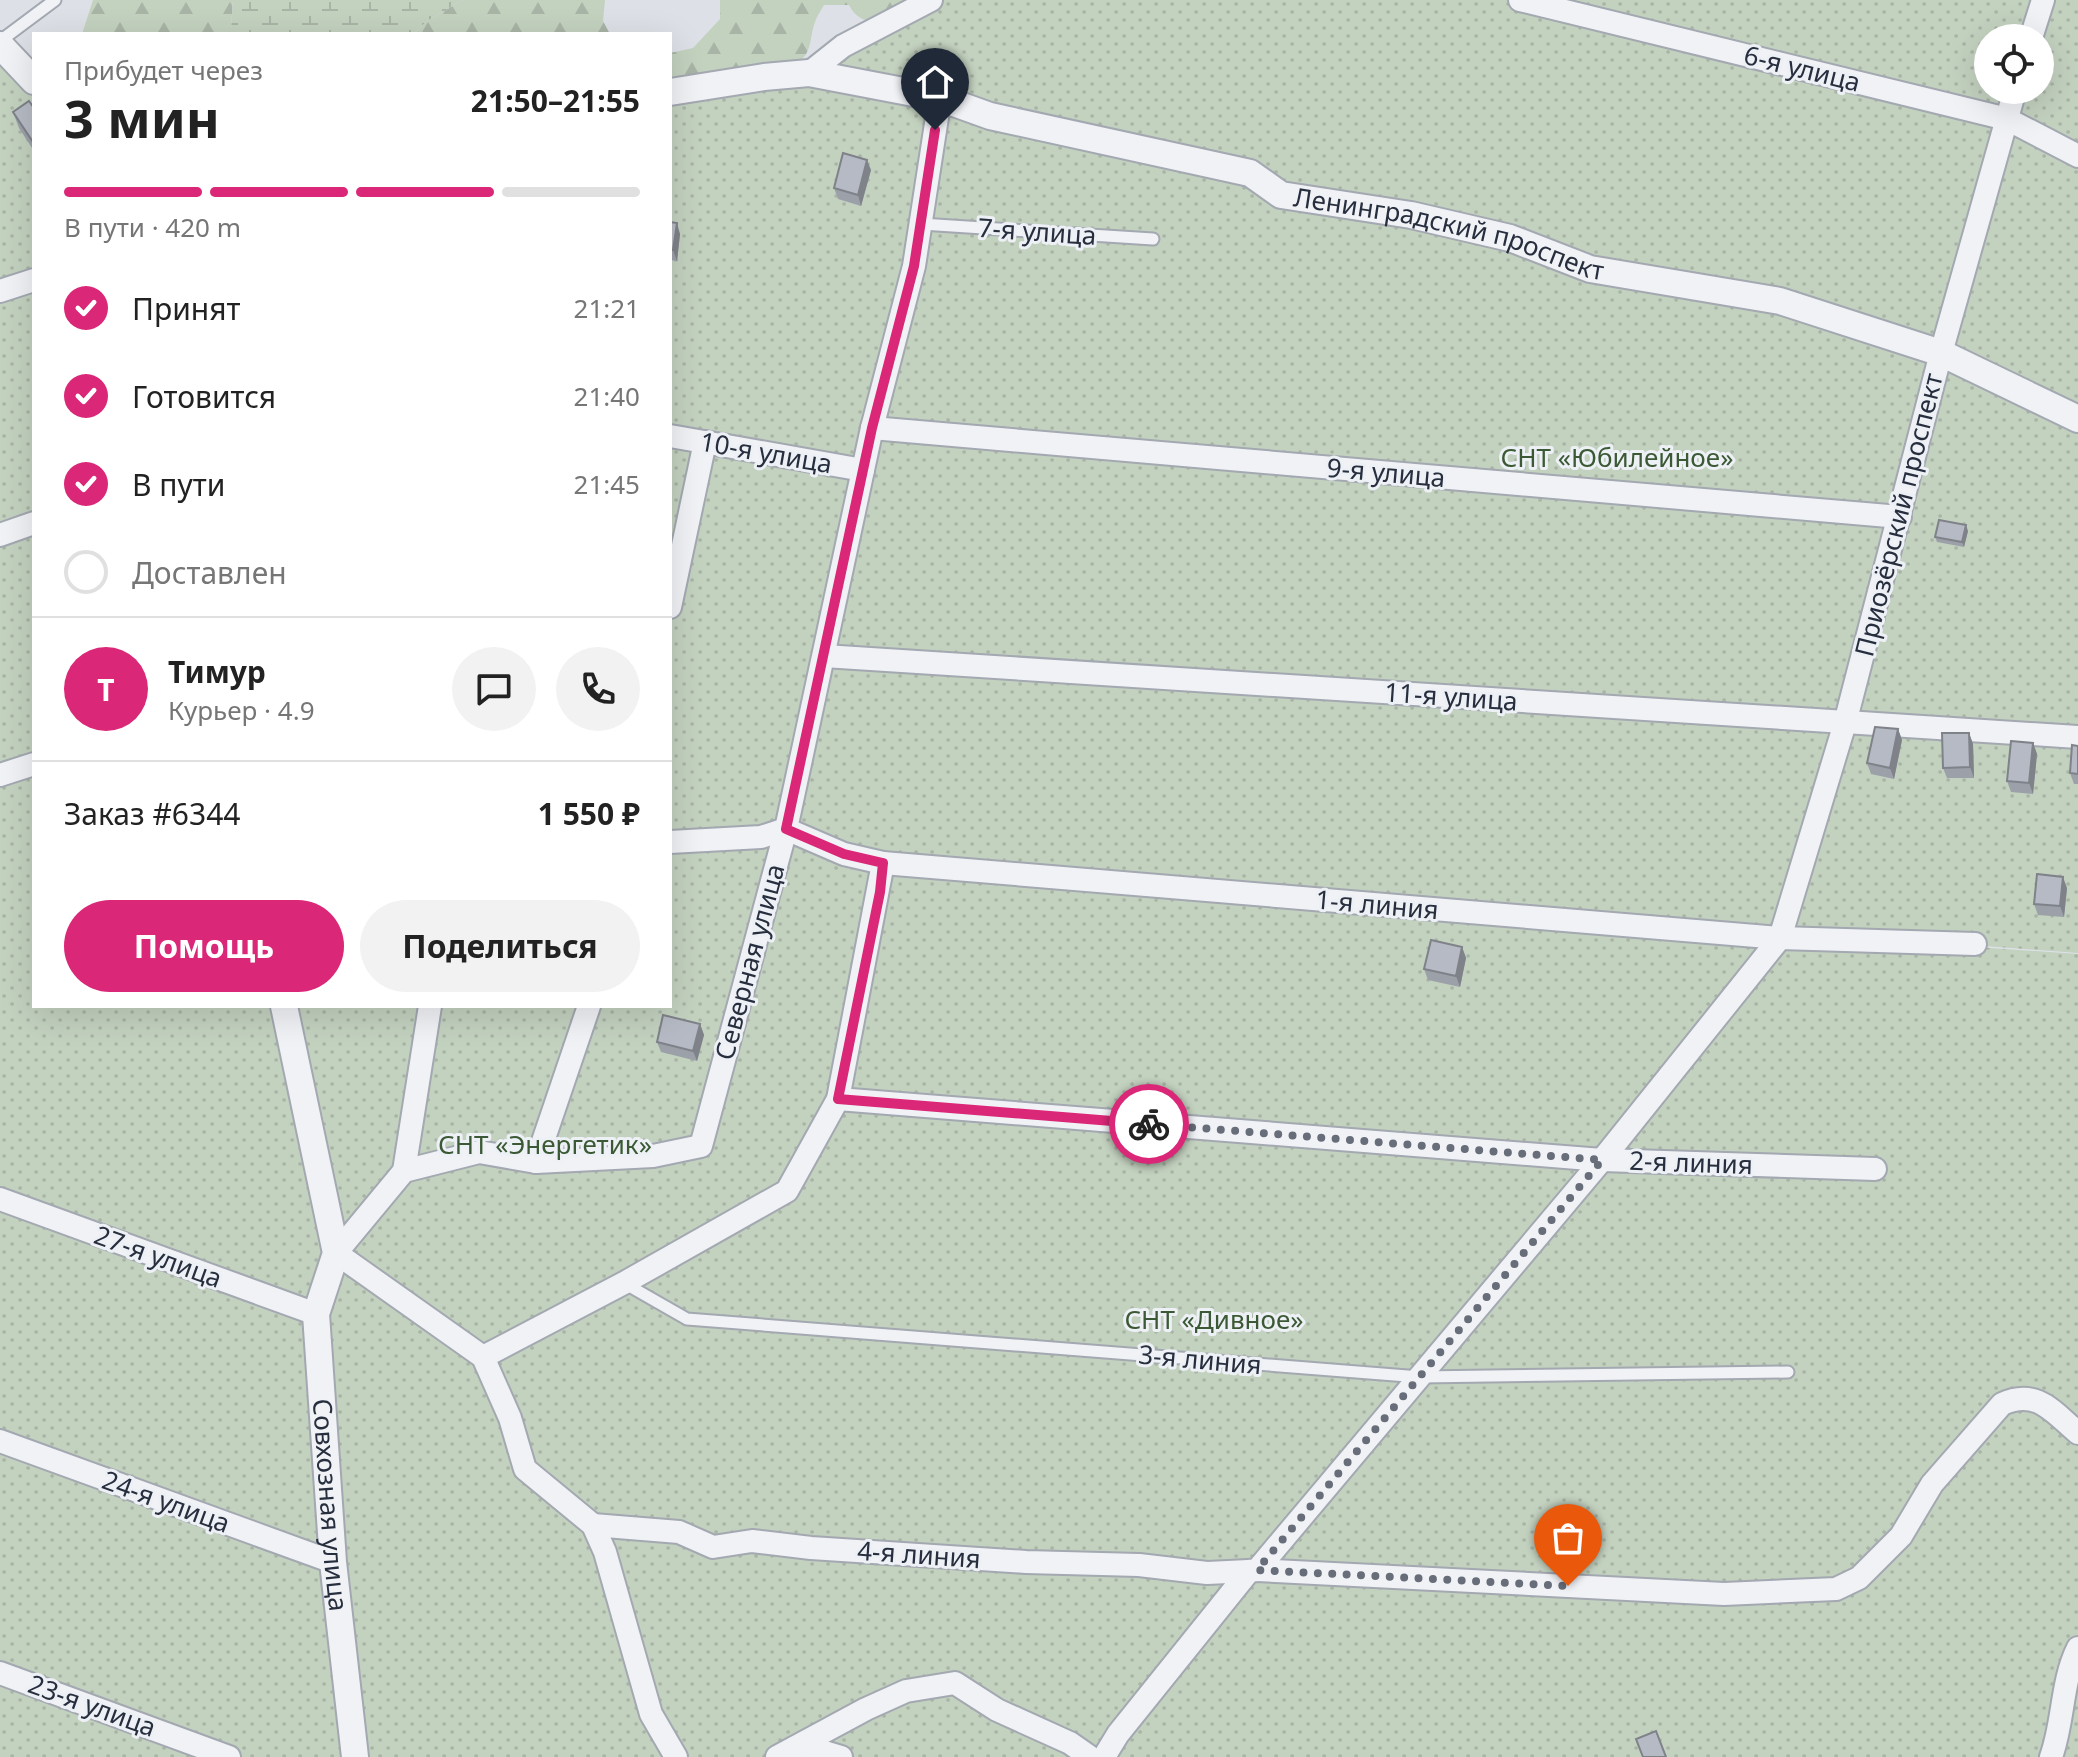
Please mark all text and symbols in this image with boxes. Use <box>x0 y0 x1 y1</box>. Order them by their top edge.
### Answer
map controls <box>1974 24 2054 104</box>
button: locate <box>1974 24 2054 104</box>
street label: 6-я улица <box>1740 36 1864 100</box>
pin <box>901 48 969 130</box>
text: Прибудет через <box>64 52 263 88</box>
icon: home <box>913 60 957 104</box>
text: 21:50–21:55 <box>471 80 640 121</box>
text: 3 мин <box>64 82 220 153</box>
street label: Ленинградский проспект <box>1291 178 1607 288</box>
text: В пути · 420 m <box>64 209 241 245</box>
street label: 7-я улица <box>977 209 1098 253</box>
icon: check <box>64 286 108 330</box>
text: Принят <box>132 288 241 329</box>
text: 21:21 <box>574 290 640 326</box>
street label: Приозёрский проспект <box>1845 369 1951 660</box>
icon: check <box>64 374 108 418</box>
text: Готовится <box>132 376 276 417</box>
text: 21:40 <box>574 378 640 414</box>
street label: 10-я улица <box>697 423 835 481</box>
park label: СНТ «Юбилейное» <box>1501 439 1733 475</box>
street label: 9-я улица <box>1325 449 1447 495</box>
icon: check <box>64 462 108 506</box>
text: В пути <box>132 464 225 505</box>
text: 21:45 <box>574 466 640 502</box>
text: Доставлен <box>132 552 287 593</box>
button: chat <box>452 647 536 731</box>
button: phone <box>556 647 640 731</box>
text: Тимур <box>168 651 266 692</box>
text: Т <box>97 669 115 710</box>
street label: 11-я улица <box>1383 673 1519 719</box>
text: Курьер · 4.9 <box>168 692 315 728</box>
text: Заказ #6344 <box>64 793 240 834</box>
text: 1 550 ₽ <box>538 793 640 834</box>
street label: Северная улица <box>706 860 793 1064</box>
street label: 1-я линия <box>1314 881 1440 927</box>
button: Помощь <box>64 900 344 992</box>
button: Поделиться <box>360 900 640 992</box>
courier <box>1109 1084 1189 1164</box>
icon: bike <box>1127 1102 1171 1146</box>
park label: СНТ «Энергетик» <box>438 1126 652 1162</box>
street label: 2-я линия <box>1629 1142 1753 1182</box>
street label: 27-я улица <box>89 1216 227 1296</box>
park label: СНТ «Дивное» <box>1124 1301 1304 1337</box>
street label: 3-я линия <box>1137 1336 1263 1382</box>
street label: Совхозная улица <box>305 1397 357 1613</box>
street label: 24-я улица <box>97 1461 235 1541</box>
pin <box>1534 1504 1602 1586</box>
icon: bag <box>1546 1516 1590 1560</box>
street label: 4-я линия <box>856 1532 982 1576</box>
street label: 23-я улица <box>23 1665 161 1745</box>

